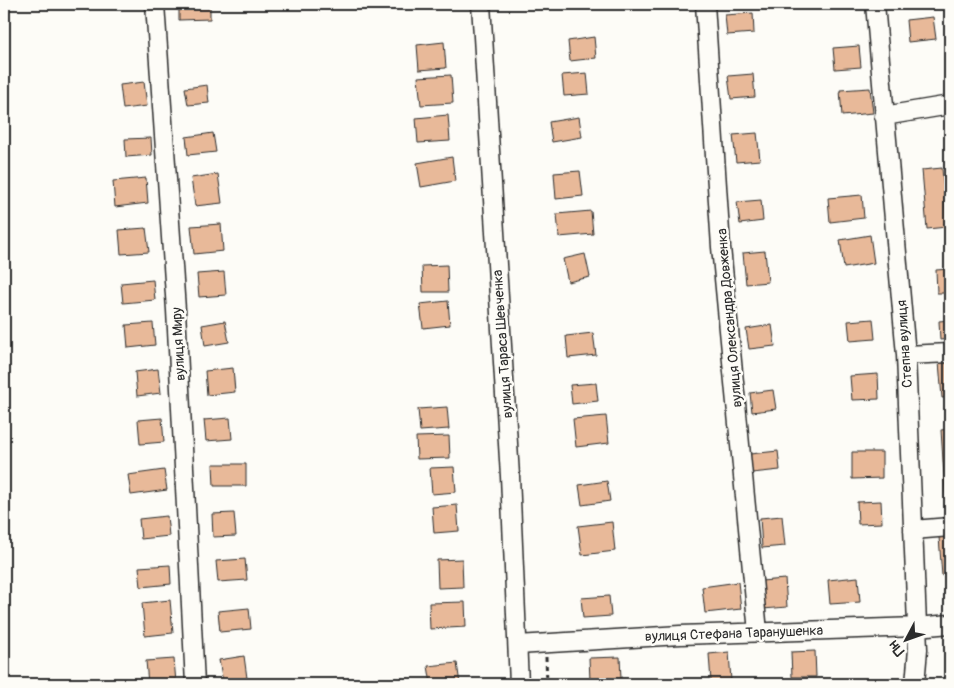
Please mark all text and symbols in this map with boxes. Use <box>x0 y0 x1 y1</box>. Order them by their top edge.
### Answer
street label: вулиця Олександра Довженка <box>713 228 746 408</box>
street label: вулиця Тараса Шевченка <box>489 269 516 419</box>
street label: Степна вулиця <box>893 299 916 388</box>
street label: вулиця Миру <box>168 307 189 381</box>
north arrow <box>882 616 932 666</box>
street label: вулиця Стефана Таранушенка <box>645 622 823 645</box>
text: Пн <box>885 637 908 660</box>

